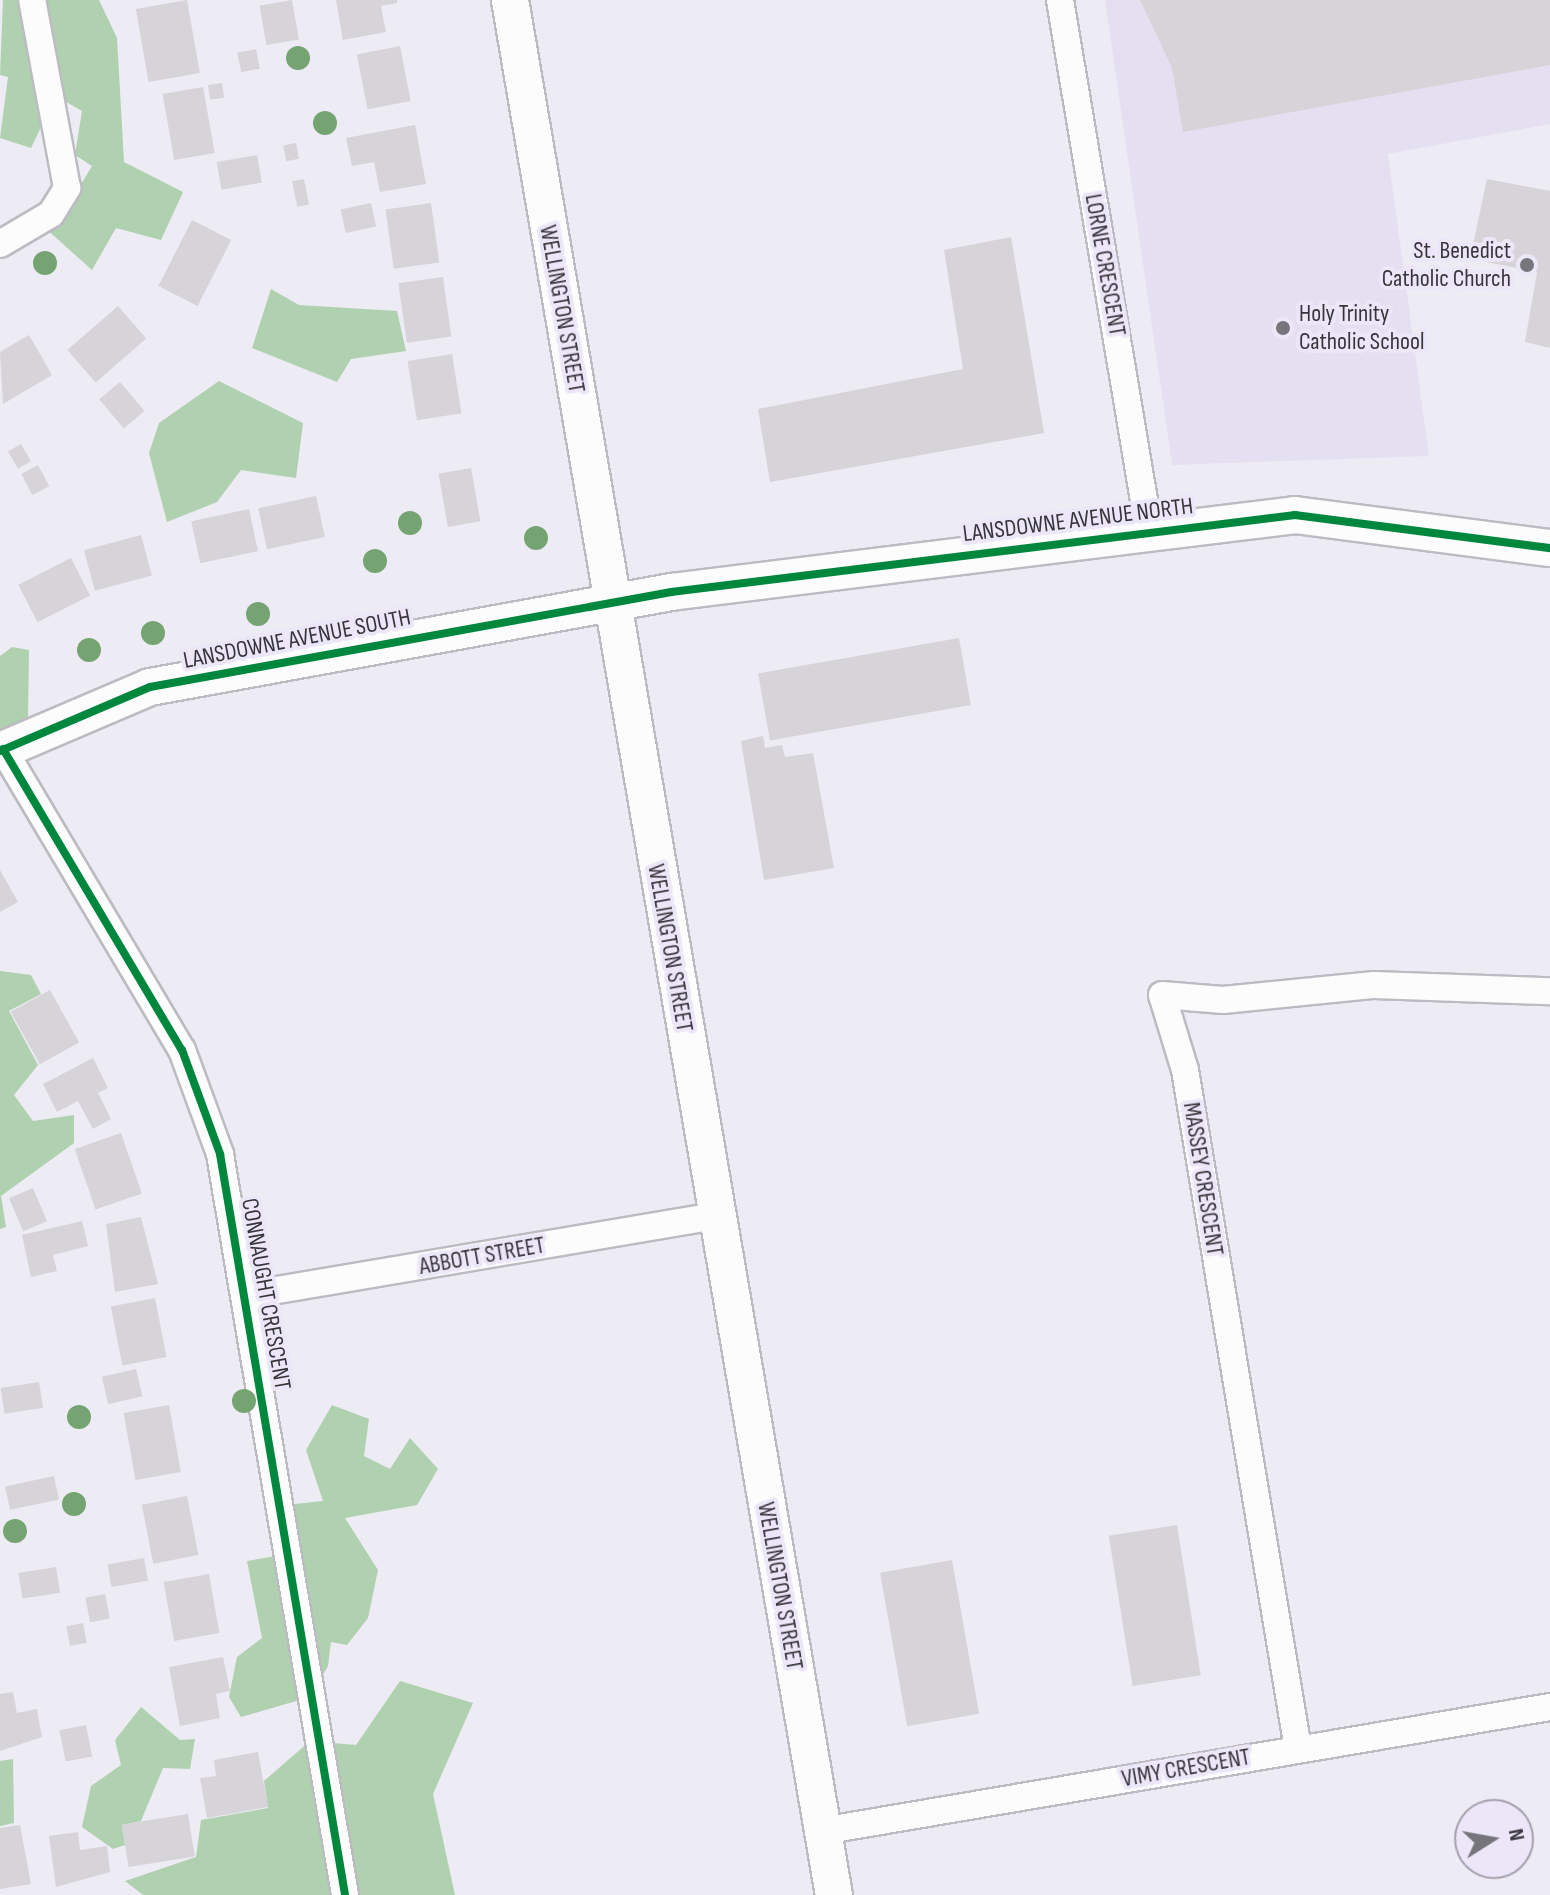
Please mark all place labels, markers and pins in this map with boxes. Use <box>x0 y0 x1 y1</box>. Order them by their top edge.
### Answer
place label: St. Benedict Catholic Church <box>1382 237 1511 293</box>
marker: St. Benedict Catholic Church <box>1518 256 1536 274</box>
place label: Holy Trinity Catholic School <box>1299 300 1424 356</box>
marker: Holy Trinity Catholic School <box>1274 319 1292 337</box>

